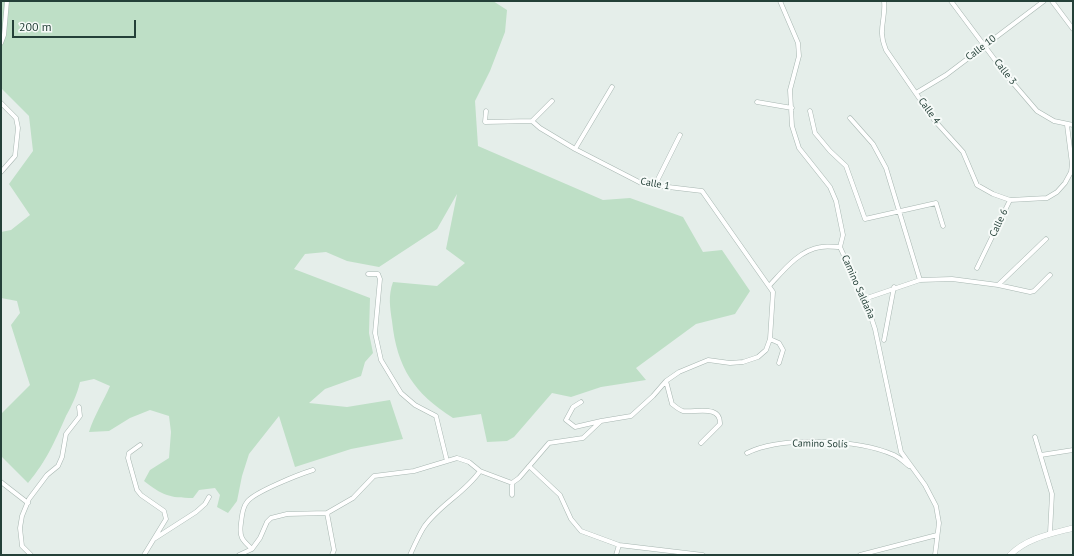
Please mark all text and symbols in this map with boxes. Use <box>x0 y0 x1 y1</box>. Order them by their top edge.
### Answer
scale bar <box>14 12 138 38</box>
text: 200 m <box>19 19 52 34</box>
street label: Calle 10 <box>963 33 999 63</box>
street label: Calle 3 <box>991 57 1019 87</box>
street label: Calle 4 <box>915 96 943 126</box>
street label: Calle 1 <box>639 176 671 192</box>
street label: Calle 6 <box>987 207 1011 239</box>
street label: Camino Saldaña <box>839 253 877 321</box>
street label: Camino Solís <box>792 438 848 450</box>

